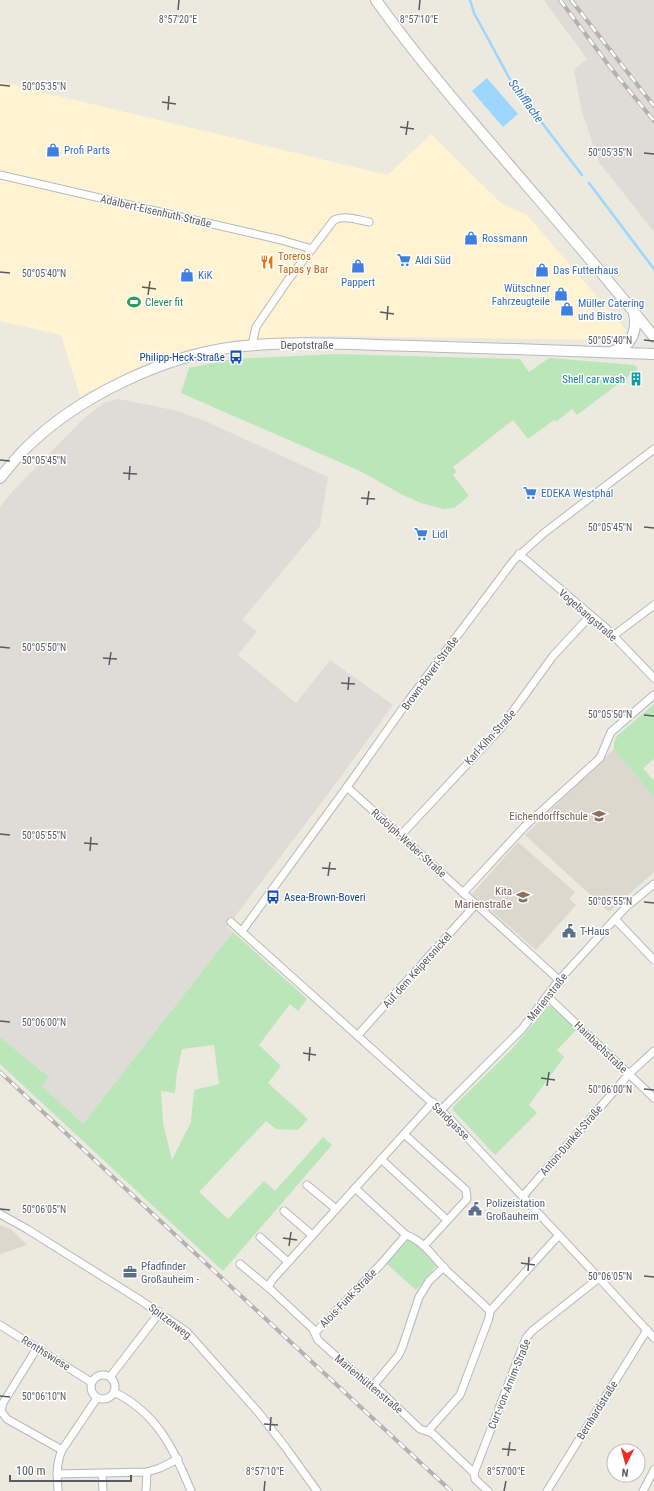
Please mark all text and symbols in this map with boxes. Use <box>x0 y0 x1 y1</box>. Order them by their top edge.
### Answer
text: 8°57'20"E <box>159 14 197 25</box>
text: 8°57'10"E <box>400 14 438 25</box>
water label: Schifflache <box>506 76 547 126</box>
text: 50°05'35"N <box>22 81 66 92</box>
shop icon: Profi Parts <box>45 142 61 158</box>
place label: Profi Parts <box>64 144 110 157</box>
text: 50°05'35"N <box>588 147 632 158</box>
street label: Adalbert-Eisenhuth-Straße <box>99 192 213 231</box>
shop icon: Rossmann <box>463 230 479 246</box>
place label: Rossmann <box>482 232 528 245</box>
place label: Toreros Tapas y Bar <box>278 250 329 276</box>
supermarket icon: Aldi Süd <box>396 252 412 268</box>
restaurant icon: Toreros Tapas y Bar <box>259 254 275 270</box>
place label: Aldi Süd <box>415 254 451 267</box>
shop icon: Pappert <box>350 258 366 274</box>
shop icon: Das Futterhaus <box>534 262 550 278</box>
place label: Das Futterhaus <box>553 264 619 277</box>
shop icon: KiK <box>179 267 195 283</box>
text: 50°05'40"N <box>22 268 66 279</box>
place label: KiK <box>198 269 213 282</box>
place label: Pappert <box>341 276 375 289</box>
place label: Wütschner Fahrzeugteile <box>492 282 551 308</box>
shop icon: Wütschner Fahrzeugteile <box>553 286 569 302</box>
sports icon: Clever fit <box>126 294 142 310</box>
place label: Clever fit <box>145 296 183 309</box>
place label: Müller Catering und Bistro <box>578 297 644 323</box>
shop icon: Müller Catering und Bistro <box>559 301 575 317</box>
text: 50°05'40"N <box>588 335 632 346</box>
street label: Depotstraße <box>280 339 334 352</box>
bus stop icon: Philipp-Heck-Straße <box>228 349 244 365</box>
place label: Philipp-Heck-Straße <box>139 351 225 364</box>
building icon: Shell car wash <box>628 371 644 387</box>
place label: Shell car wash <box>562 373 625 386</box>
text: 50°05'45"N <box>22 455 66 466</box>
supermarket icon: EDEKA Westphal <box>522 485 538 501</box>
place label: EDEKA Westphal <box>541 487 613 500</box>
text: 50°05'45"N <box>588 522 632 533</box>
supermarket icon: Lidl <box>413 526 429 542</box>
place label: Lidl <box>432 528 448 541</box>
street label: Vogelsangstraße <box>556 586 620 644</box>
street label: Brown-Boveri-Straße <box>399 634 462 713</box>
text: 50°05'50"N <box>22 642 66 653</box>
street label: Karl-Kihn-Straße <box>462 707 519 768</box>
text: 50°05'50"N <box>588 709 632 720</box>
street label: Rudolph-Weber-Straße <box>368 806 449 880</box>
school or university icon: Eichendorffschule <box>591 808 607 824</box>
place label: Eichendorffschule <box>509 810 588 823</box>
text: 50°05'55"N <box>22 830 66 841</box>
place label: Kita Marienstraße <box>454 885 512 911</box>
bus stop icon: Asea-Brown-Boveri <box>265 889 281 905</box>
school or university icon: Kita Marienstraße <box>515 889 531 905</box>
place label: Asea-Brown-Boveri <box>284 891 366 904</box>
text: 50°05'55"N <box>588 896 632 907</box>
public building icon: T-Haus <box>561 923 577 939</box>
place label: T-Haus <box>580 925 610 938</box>
street label: Auf dem Keipersnickel <box>380 930 455 1011</box>
street label: Marienstraße <box>525 971 570 1024</box>
text: 50°06'00"N <box>22 1017 66 1028</box>
street label: Hainbachstraße <box>571 1019 630 1076</box>
text: 50°06'00"N <box>588 1084 632 1095</box>
street label: Sandgasse <box>429 1100 472 1143</box>
street label: Anton-Dunkel-Straße <box>537 1103 605 1178</box>
place label: Polizeistation Großauheim <box>486 1197 545 1223</box>
public building icon: Polizeistation Großauheim <box>467 1201 483 1217</box>
text: 50°06'05"N <box>22 1204 66 1215</box>
place label: Pfadfinder Großauheim - <box>141 1260 199 1286</box>
office icon: Pfadfinder Großauheim - <box>122 1264 138 1280</box>
street label: Alois-Funk-Straße <box>317 1266 380 1330</box>
text: 50°06'05"N <box>588 1271 632 1282</box>
street label: Spitzenweg <box>146 1301 194 1342</box>
street label: Renthswiese <box>19 1333 72 1373</box>
street label: Curt-von-Arnim-Straße <box>485 1337 534 1431</box>
street label: Marienhüttenstraße <box>332 1352 405 1417</box>
street label: Bernhardstraße <box>574 1379 621 1442</box>
text: 50°06'10"N <box>22 1391 66 1402</box>
north arrow <box>606 1443 646 1483</box>
scale bar <box>10 1457 131 1483</box>
text: 100 m <box>16 1464 46 1478</box>
text: 8°57'10"E <box>246 1466 284 1477</box>
text: 8°57'00"E <box>487 1466 525 1477</box>
text: N <box>621 1466 629 1479</box>

